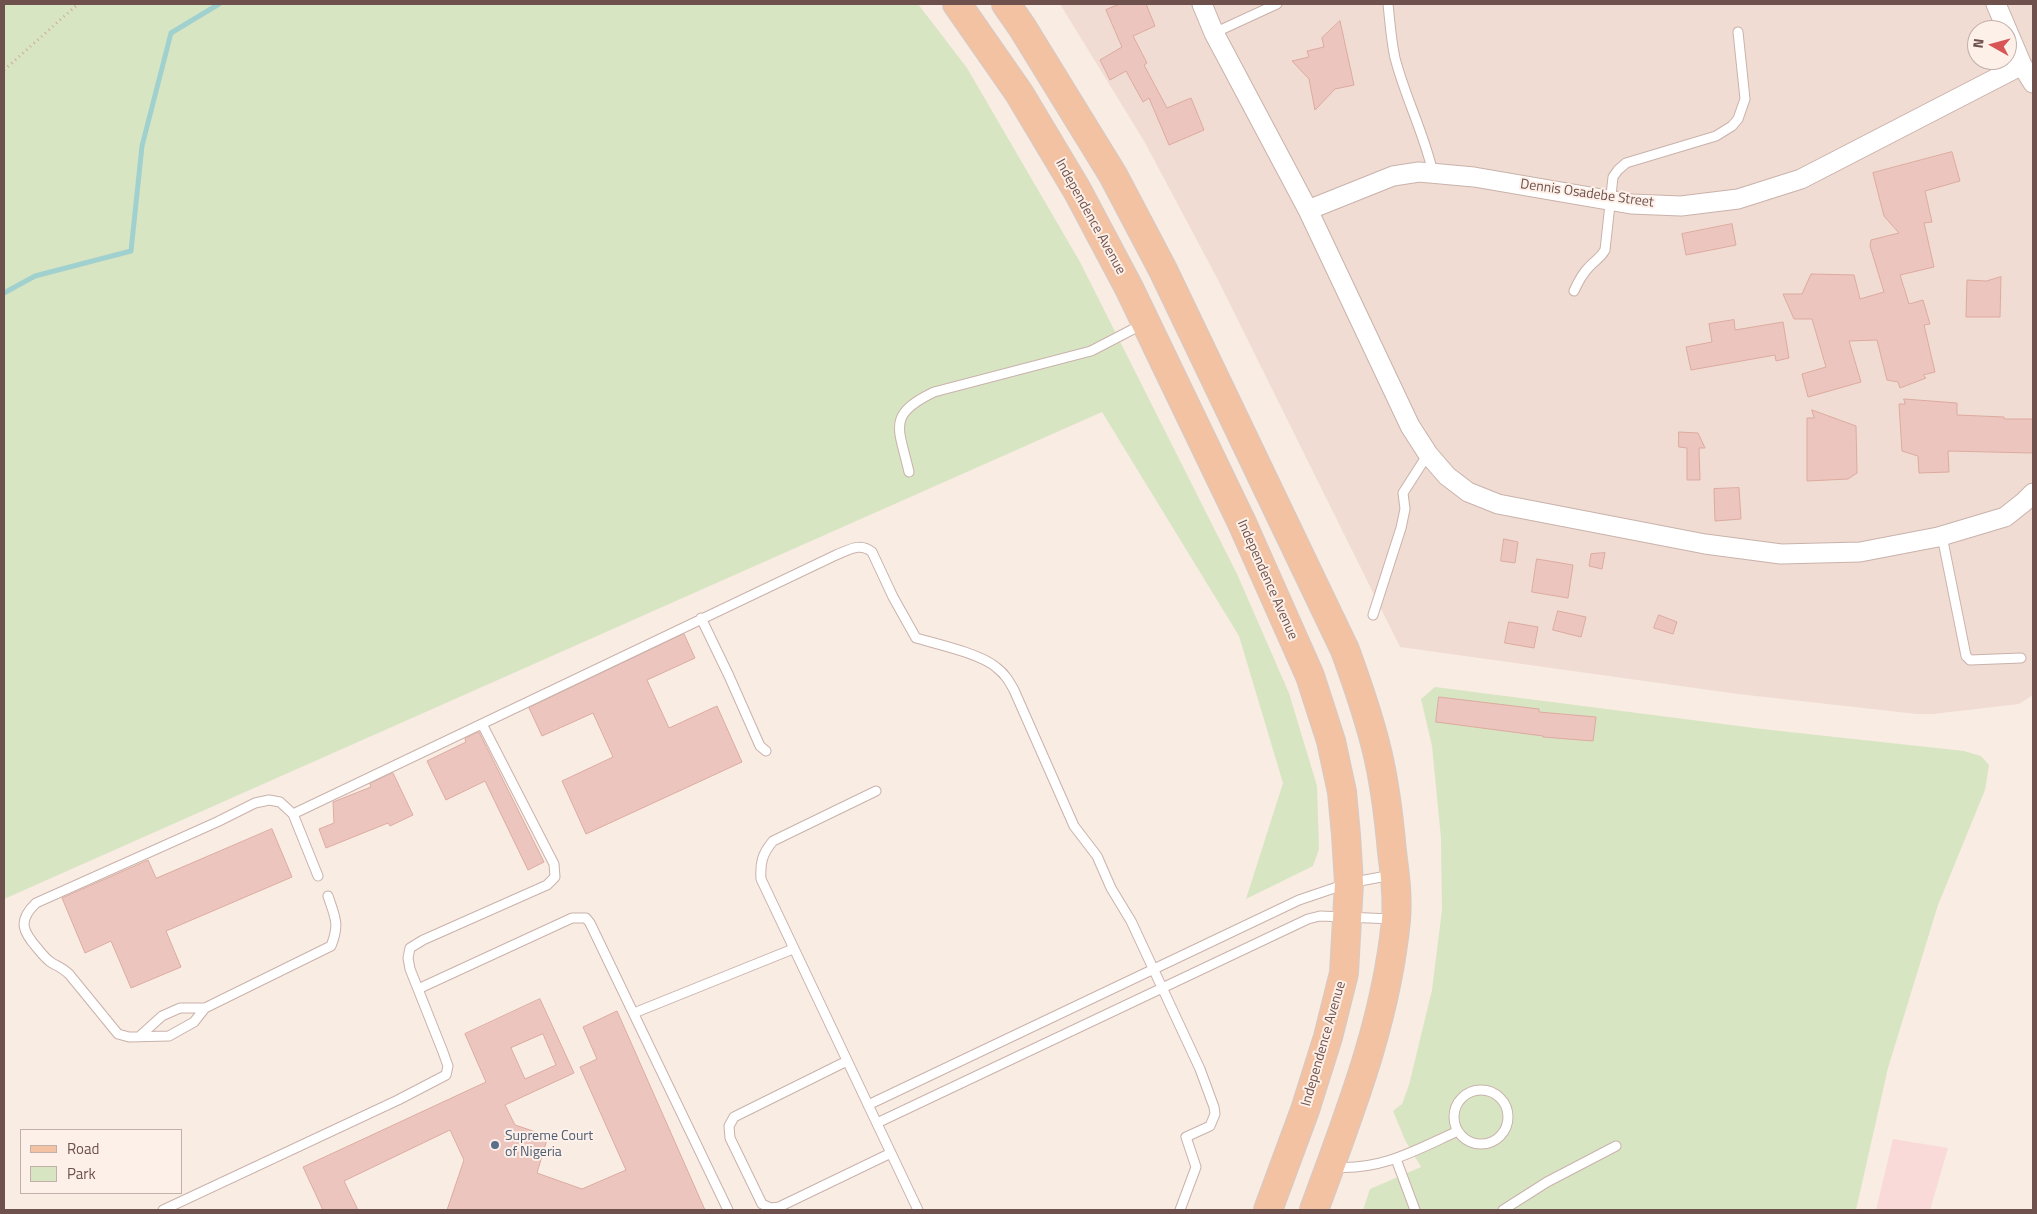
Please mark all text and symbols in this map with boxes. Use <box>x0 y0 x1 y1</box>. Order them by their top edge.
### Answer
north arrow <box>1967 20 2017 70</box>
text: N <box>1967 37 1989 49</box>
street label: Independence Avenue <box>1051 156 1129 278</box>
street label: Dennis Osadebe Street <box>1519 176 1655 212</box>
street label: Independence Avenue <box>1233 517 1301 643</box>
street label: Independence Avenue <box>1298 980 1350 1108</box>
legend <box>20 1129 182 1194</box>
place label: Supreme Court of Nigeria <box>505 1129 593 1162</box>
text: Road <box>67 1137 99 1160</box>
marker: Supreme Court of Nigeria <box>489 1139 501 1151</box>
text: Park <box>67 1162 96 1185</box>

